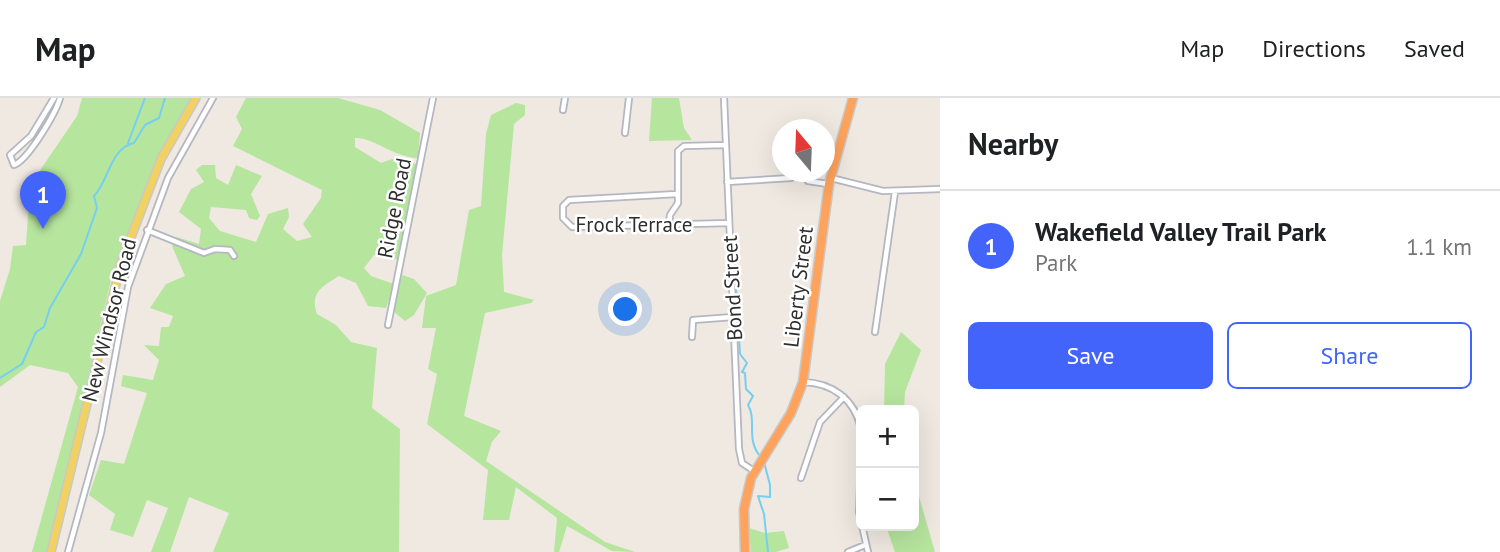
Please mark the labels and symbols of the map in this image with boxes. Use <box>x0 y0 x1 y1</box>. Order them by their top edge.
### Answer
north arrow <box>772 119 835 182</box>
street label: Ridge Road <box>371 156 417 260</box>
pin: 1 <box>20 171 66 229</box>
street label: Frock Terrace <box>575 211 693 238</box>
street label: Liberty Street <box>777 225 819 349</box>
street label: New Windsor Road <box>76 235 142 405</box>
street label: Bond Street <box>716 235 748 341</box>
your location <box>608 292 642 326</box>

